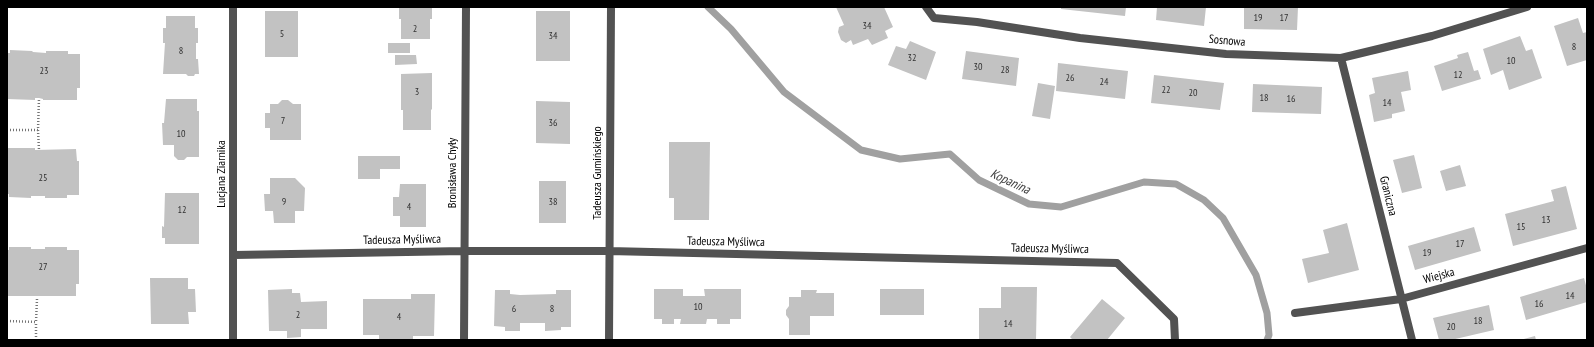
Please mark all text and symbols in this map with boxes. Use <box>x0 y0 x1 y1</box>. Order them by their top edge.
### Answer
house number: 19 <box>1254 12 1262 24</box>
house number: 17 <box>1280 12 1288 24</box>
house number: 34 <box>863 20 871 32</box>
house number: 2 <box>413 23 417 35</box>
house number: 5 <box>280 28 284 40</box>
house number: 34 <box>549 30 557 42</box>
street label: Sosnowa <box>1208 32 1246 50</box>
house number: 8 <box>1572 41 1576 53</box>
house number: 8 <box>179 45 183 57</box>
house number: 32 <box>908 52 916 64</box>
house number: 10 <box>1507 55 1515 67</box>
house number: 30 <box>974 61 982 73</box>
house number: 28 <box>1001 64 1009 76</box>
house number: 23 <box>40 65 48 77</box>
house number: 12 <box>1454 69 1462 81</box>
house number: 26 <box>1066 72 1074 84</box>
house number: 24 <box>1100 76 1108 88</box>
house number: 22 <box>1162 84 1170 96</box>
house number: 3 <box>415 86 419 98</box>
house number: 20 <box>1189 87 1197 99</box>
house number: 18 <box>1260 92 1268 104</box>
house number: 16 <box>1287 93 1295 105</box>
house number: 14 <box>1383 97 1391 109</box>
house number: 7 <box>281 115 285 127</box>
house number: 36 <box>549 117 557 129</box>
street label: Tadeusza Gumińskiego <box>591 126 605 220</box>
house number: 10 <box>177 128 185 140</box>
street label: Bronisława Chyły <box>446 138 460 208</box>
street label: Lucjana Ziarnika <box>215 140 229 208</box>
water label: Kopanina <box>988 166 1032 198</box>
house number: 25 <box>39 172 47 184</box>
street label: Graniczna <box>1376 175 1400 217</box>
house number: 9 <box>282 196 286 208</box>
house number: 38 <box>549 196 557 208</box>
house number: 4 <box>407 201 411 213</box>
house number: 12 <box>178 204 186 216</box>
house number: 13 <box>1542 214 1550 226</box>
house number: 15 <box>1517 221 1525 233</box>
street label: Tadeusza Myśliwca <box>363 232 441 248</box>
street label: Tadeusza Myśliwca <box>687 234 765 250</box>
house number: 17 <box>1456 238 1464 250</box>
street label: Tadeusza Myśliwca <box>1011 241 1089 257</box>
house number: 19 <box>1423 247 1431 259</box>
house number: 27 <box>39 261 47 273</box>
street label: Wiejska <box>1422 265 1456 287</box>
house number: 14 <box>1566 290 1574 302</box>
house number: 16 <box>1535 298 1543 310</box>
house number: 10 <box>694 301 702 313</box>
house number: 6 <box>512 303 516 315</box>
house number: 8 <box>550 303 554 315</box>
house number: 2 <box>296 309 300 321</box>
house number: 4 <box>397 311 401 323</box>
house number: 18 <box>1474 315 1482 327</box>
house number: 14 <box>1004 318 1012 330</box>
house number: 20 <box>1447 321 1455 333</box>

